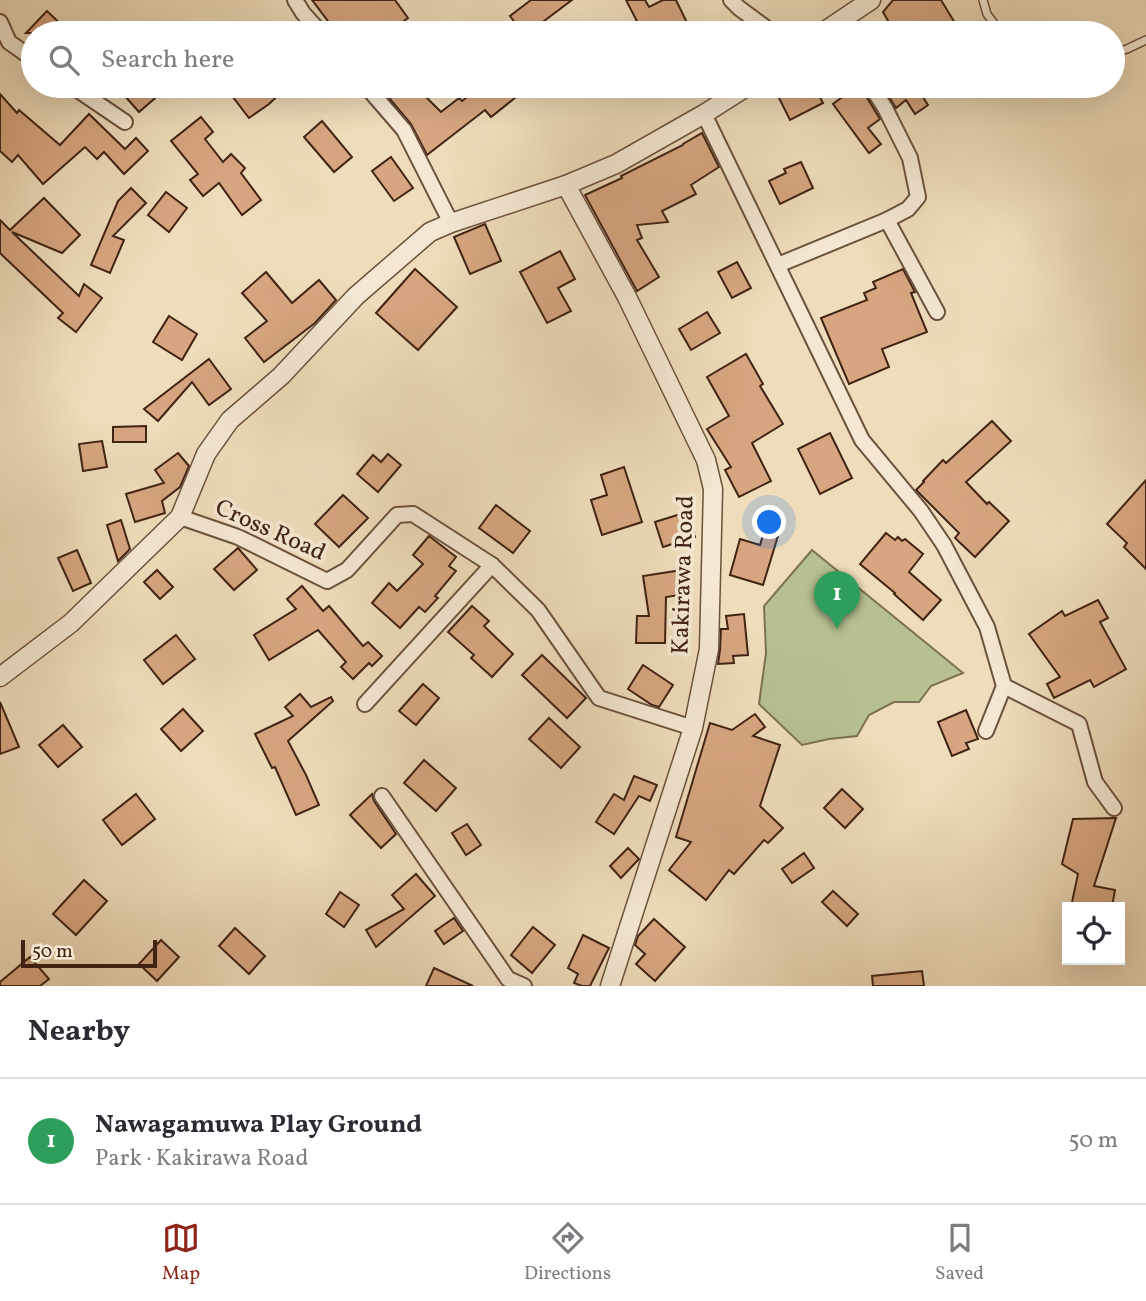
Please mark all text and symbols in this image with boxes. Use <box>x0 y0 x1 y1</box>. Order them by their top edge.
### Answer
search box <box>21 21 1125 98</box>
icon: search <box>45 41 83 79</box>
text: Search here <box>101 42 234 78</box>
street label: Cross Road <box>209 491 331 571</box>
street label: Kakirawa Road <box>664 495 704 655</box>
your location <box>752 505 786 539</box>
pin: 1 <box>814 571 860 629</box>
map controls <box>1062 902 1125 965</box>
button: locate <box>1062 902 1125 965</box>
scale bar <box>21 937 158 969</box>
text: 50 m <box>32 939 73 965</box>
text: Nearby <box>28 1011 130 1053</box>
text: Nawagamuwa Play Ground <box>95 1107 422 1143</box>
text: 1 <box>46 1125 56 1157</box>
text: 50 m <box>1069 1125 1118 1157</box>
text: Park · Kakirawa Road <box>95 1143 308 1175</box>
tab: Map <box>162 1219 200 1287</box>
tab: Directions <box>524 1219 611 1287</box>
tab: Saved <box>935 1219 984 1287</box>

